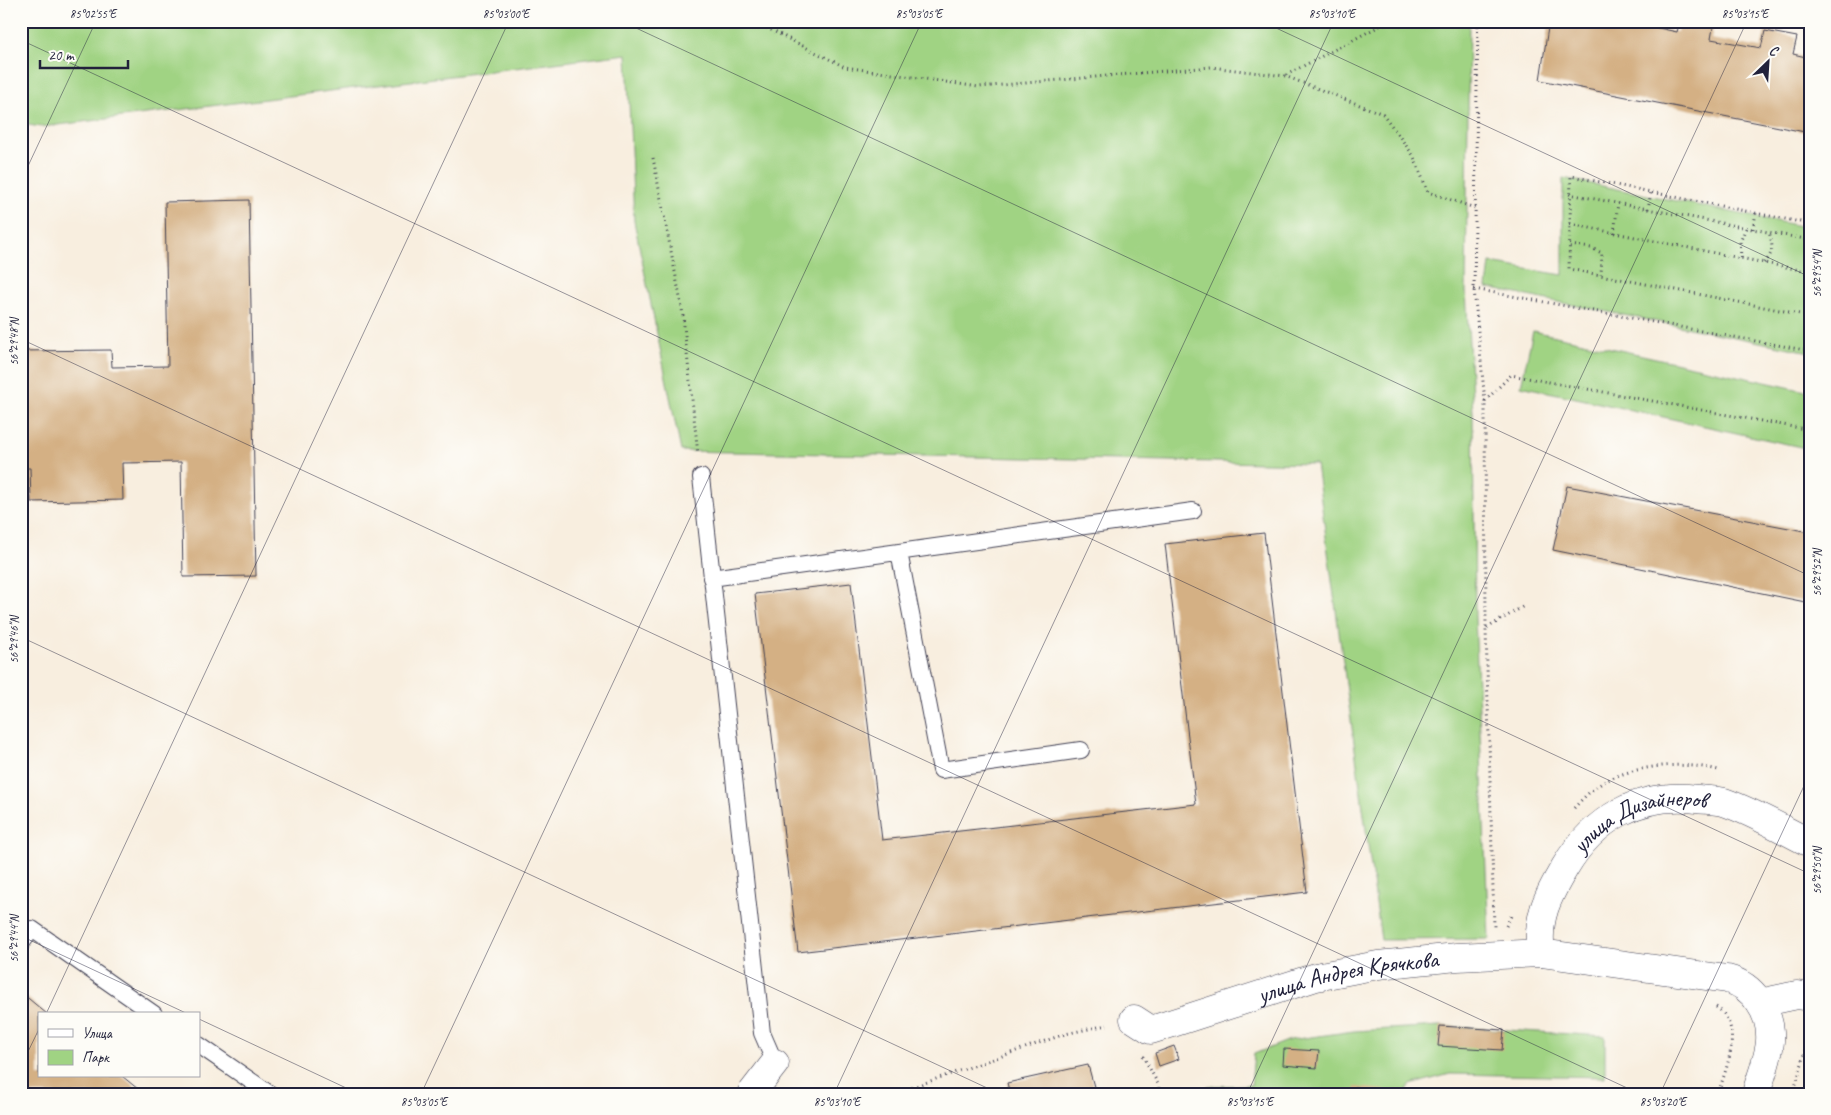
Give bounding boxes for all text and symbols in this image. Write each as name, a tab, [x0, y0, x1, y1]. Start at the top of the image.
text: 85°02'55"E	[70, 6, 118, 22]
text: 85°03'00"E	[483, 6, 531, 22]
text: 85°03'05"E	[896, 6, 944, 22]
text: 85°03'10"E	[1309, 6, 1357, 22]
text: 85°03'15"E	[1722, 6, 1770, 22]
scale bar	[40, 38, 128, 70]
north arrow	[1744, 38, 1794, 88]
text: С	[1767, 42, 1782, 61]
text: 20 m	[48, 46, 75, 65]
text: 56°29'54"N	[1809, 249, 1825, 298]
text: 56°29'48"N	[6, 317, 22, 366]
text: 56°29'52"N	[1809, 548, 1825, 597]
text: 56°29'46"N	[6, 615, 22, 664]
street label: улица Дизайнеров	[1564, 783, 1713, 861]
text: 56°29'50"N	[1809, 846, 1825, 895]
text: 56°29'44"N	[6, 914, 22, 963]
street label: улица Андрея Крячкова	[1252, 944, 1441, 1010]
legend	[38, 1012, 200, 1078]
text: Улица	[82, 1024, 113, 1043]
text: Парк	[82, 1048, 110, 1067]
text: 85°03'05"E	[401, 1094, 449, 1110]
text: 85°03'10"E	[814, 1094, 862, 1110]
text: 85°03'15"E	[1227, 1094, 1275, 1110]
text: 85°03'20"E	[1640, 1094, 1688, 1110]

